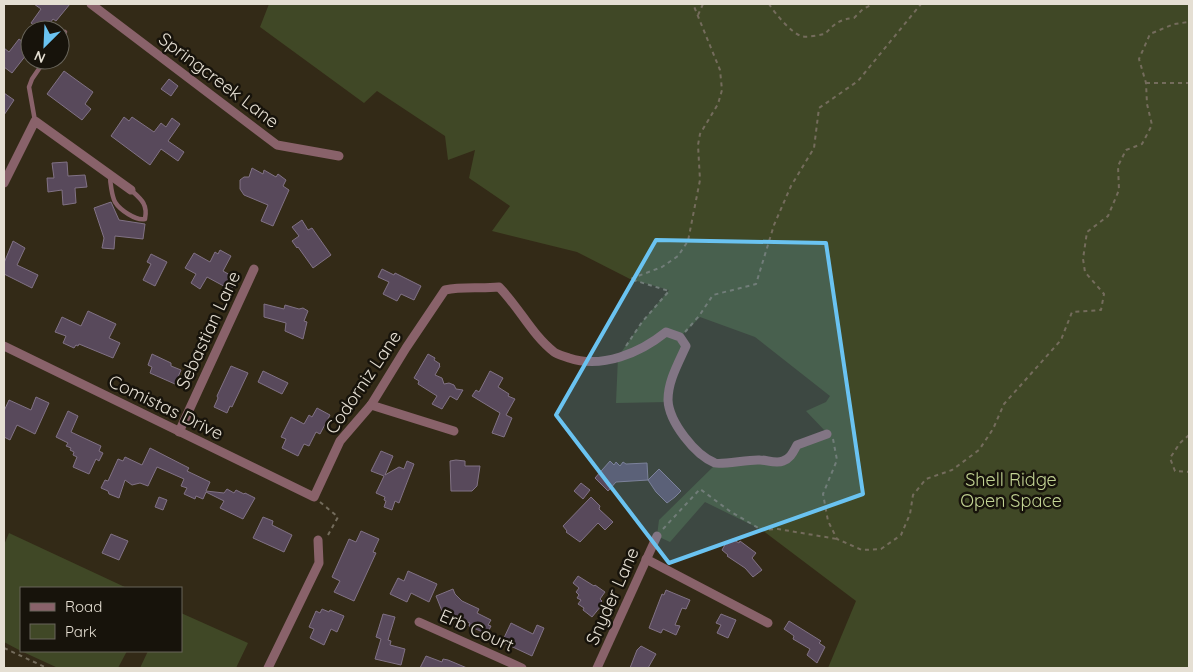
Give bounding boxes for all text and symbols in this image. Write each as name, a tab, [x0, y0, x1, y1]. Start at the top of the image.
north arrow	[20, 20, 70, 70]
street label: Springcreek Lane	[154, 27, 284, 133]
text: N	[31, 47, 48, 67]
street label: Sebastian Lane	[171, 267, 245, 393]
street label: Codorniz Lane	[320, 326, 406, 438]
street label: Comistas Drive	[105, 369, 227, 445]
park label: Shell Ridge Open Space	[960, 468, 1062, 512]
street label: Snyder Lane	[580, 544, 644, 648]
legend	[20, 587, 182, 652]
text: Road	[65, 597, 102, 616]
street label: Erb Court	[436, 603, 518, 657]
text: Park	[65, 622, 97, 641]

